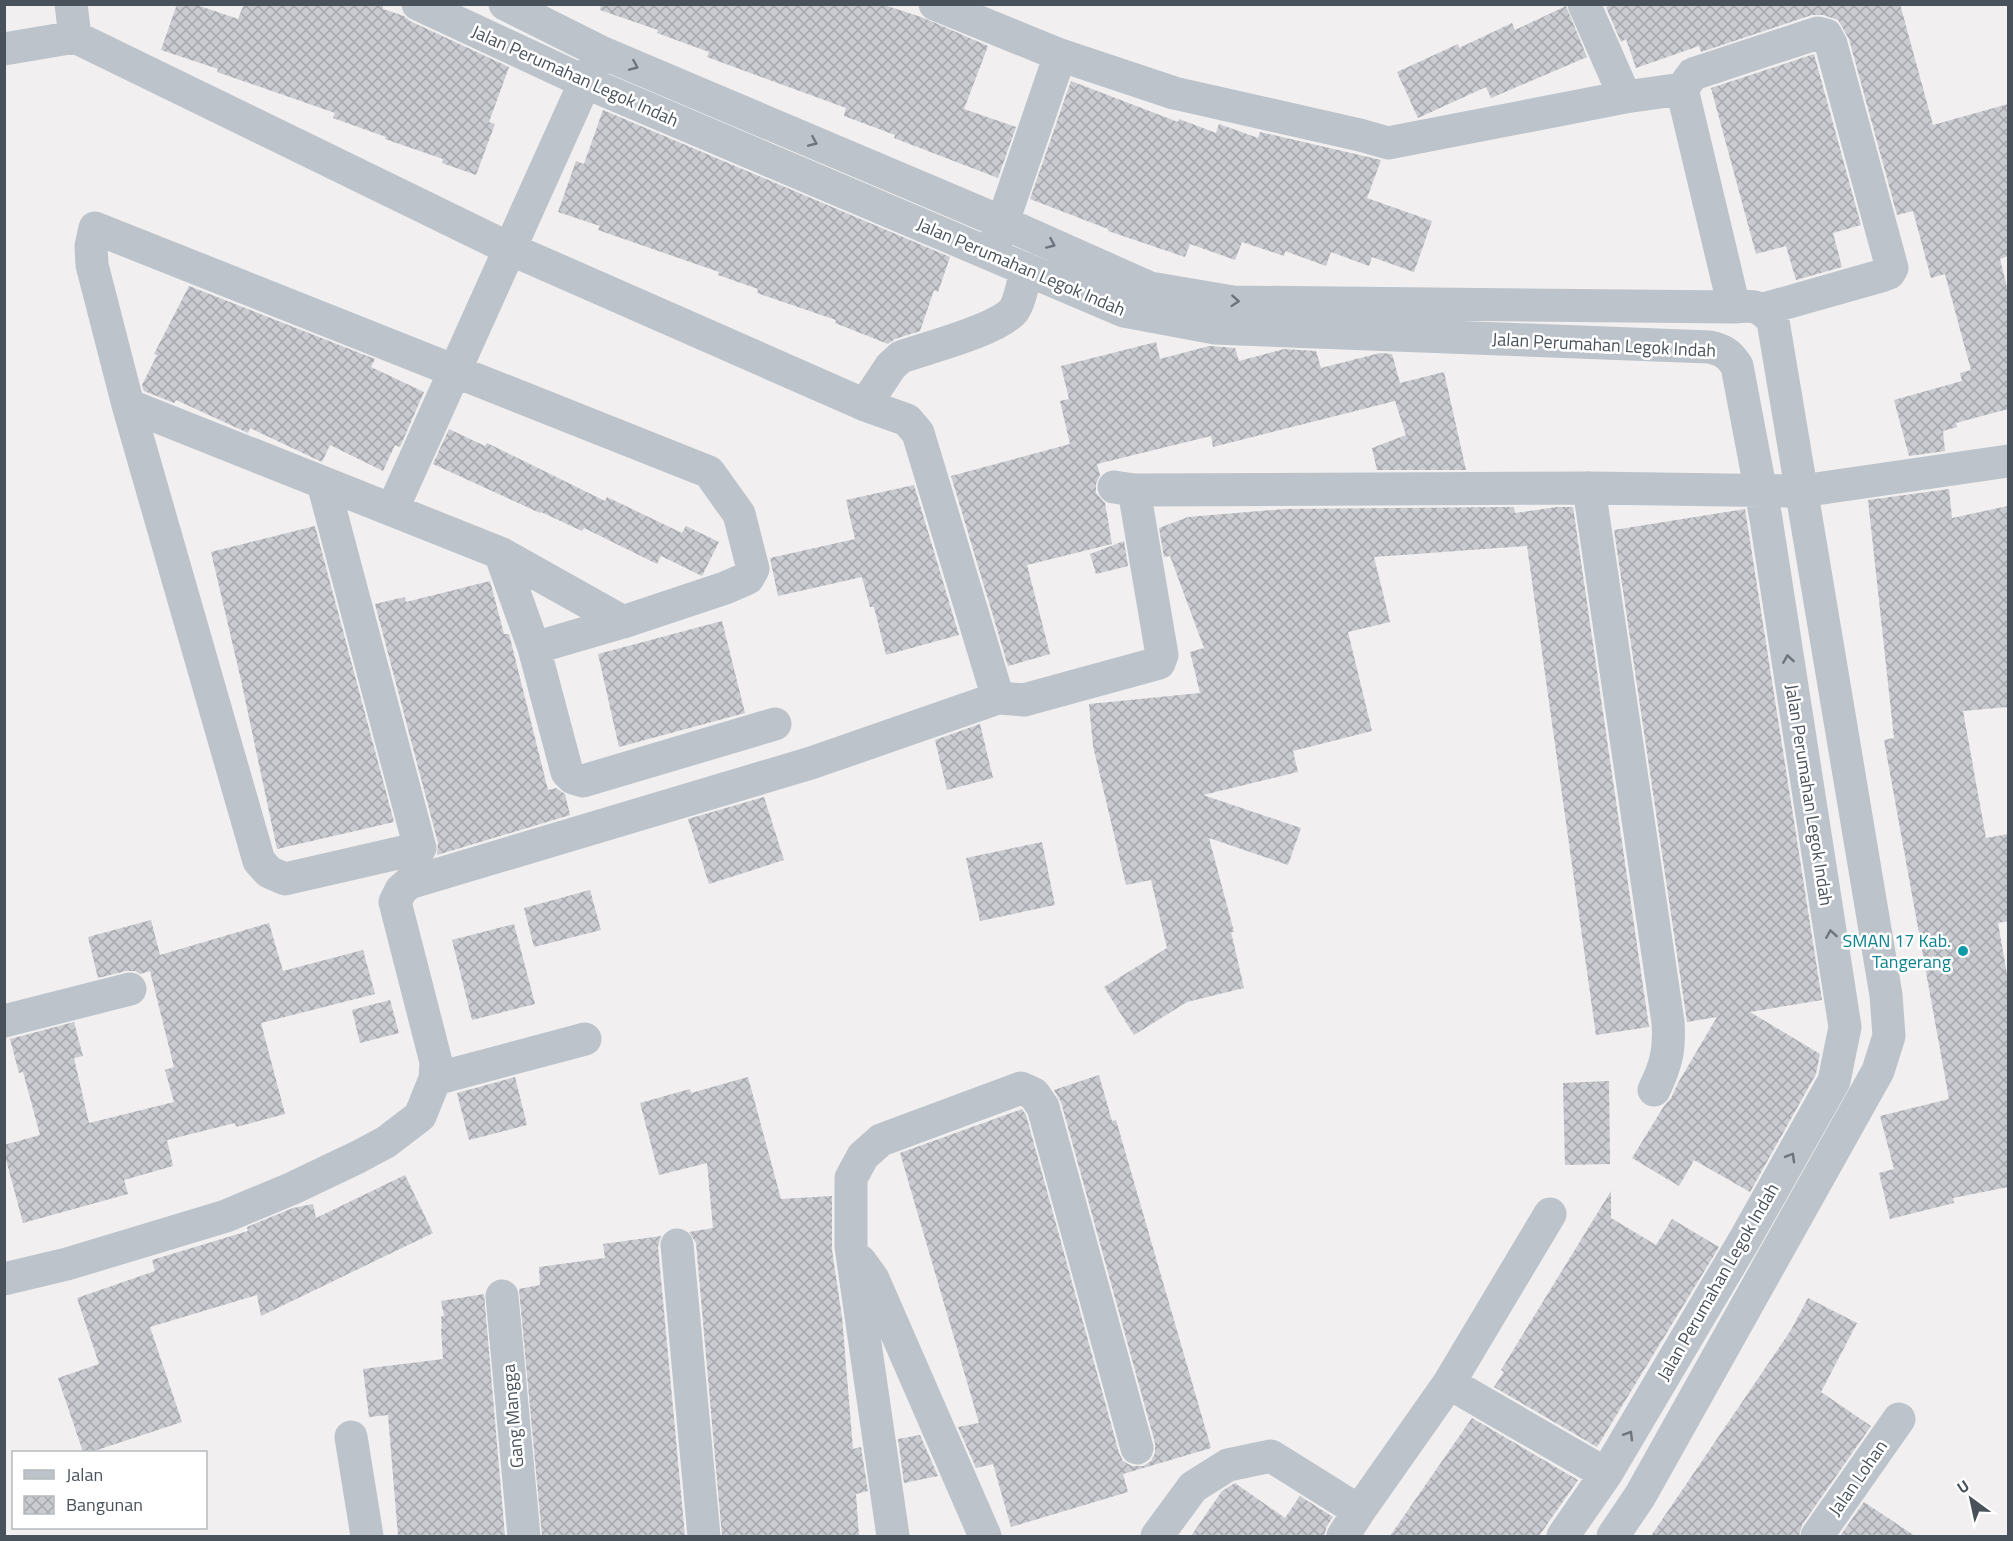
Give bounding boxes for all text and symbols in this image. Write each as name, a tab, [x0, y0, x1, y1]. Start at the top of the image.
street label: Jalan Perumahan Legok Indah	[467, 18, 683, 133]
one-way arrow	[627, 59, 638, 71]
one-way arrow	[807, 135, 818, 147]
street label: Jalan Perumahan Legok Indah	[913, 210, 1130, 323]
one-way arrow	[1044, 236, 1055, 248]
one-way arrow	[1230, 294, 1239, 307]
street label: Jalan Perumahan Legok Indah	[1491, 325, 1717, 364]
one-way arrow	[1782, 654, 1794, 663]
street label: Jalan Perumahan Legok Indah	[1779, 682, 1840, 908]
place label: SMAN 17 Kab. Tangerang	[1843, 927, 1951, 975]
one-way arrow	[1825, 930, 1837, 939]
marker: SMAN 17 Kab. Tangerang	[1956, 944, 1970, 958]
one-way arrow	[1784, 1153, 1795, 1164]
street label: Jalan Perumahan Legok Indah	[1650, 1178, 1785, 1386]
street label: Gang Mangga	[495, 1363, 530, 1469]
one-way arrow	[1622, 1431, 1633, 1441]
street label: Jalan Lohan	[1821, 1434, 1894, 1521]
legend	[12, 1451, 207, 1529]
text: Jalan	[66, 1461, 103, 1488]
north arrow	[1941, 1469, 2001, 1529]
text: U	[1952, 1474, 1974, 1499]
text: Bangunan	[66, 1491, 143, 1518]

